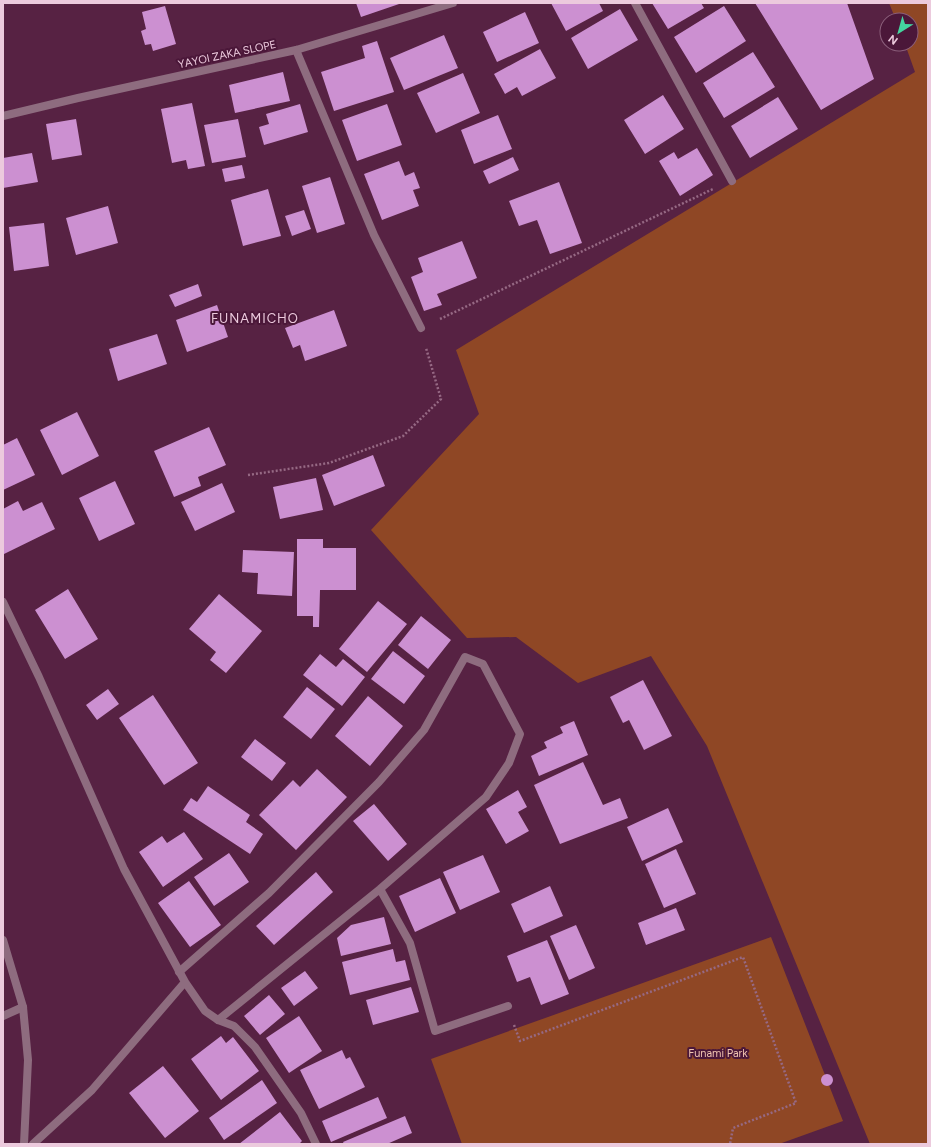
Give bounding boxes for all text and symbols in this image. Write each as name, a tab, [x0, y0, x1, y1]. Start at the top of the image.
north arrow	[879, 12, 919, 52]
text: N	[886, 32, 901, 47]
street label: YAYOI ZAKA SLOPE	[177, 38, 277, 71]
district label: FUNAMICHO	[211, 311, 299, 326]
park label: Funami Park	[688, 1047, 748, 1060]

